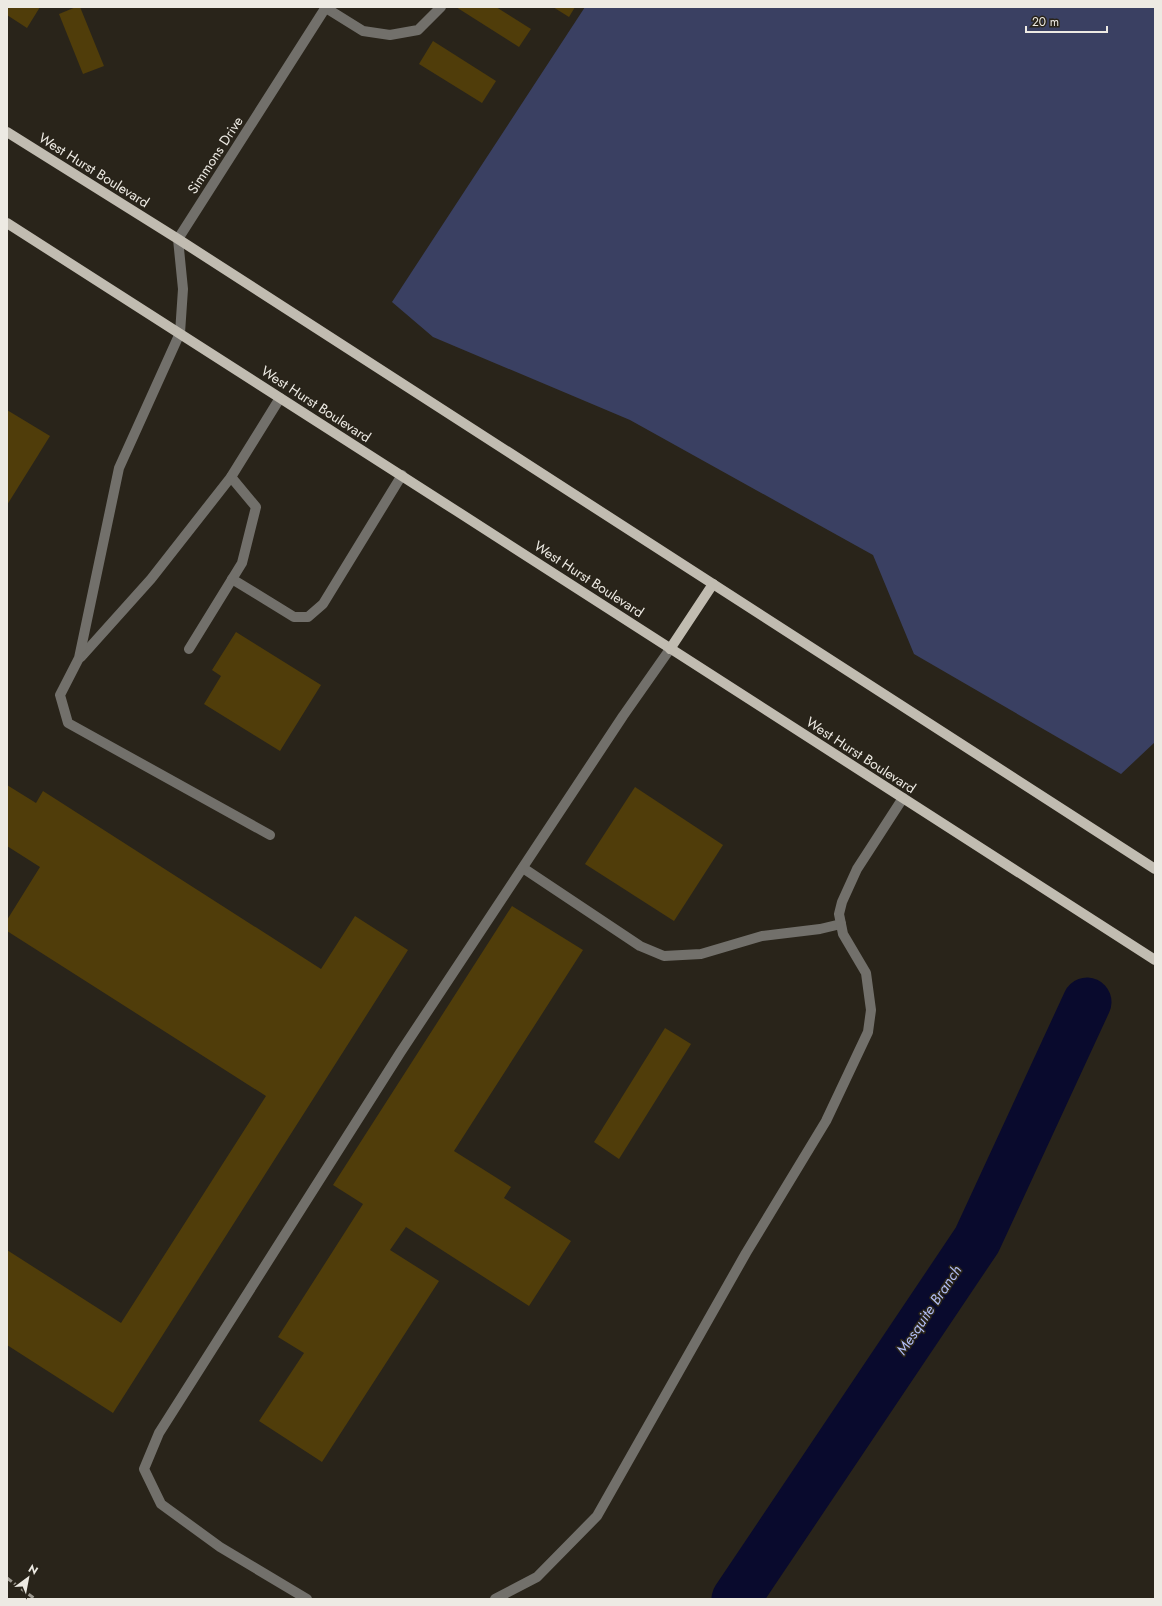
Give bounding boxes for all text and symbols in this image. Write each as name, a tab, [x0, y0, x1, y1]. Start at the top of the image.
scale bar	[1026, 8, 1107, 34]
text: 20 m	[1032, 13, 1059, 31]
street label: Simmons Drive	[182, 112, 248, 198]
street label: West Hurst Boulevard	[35, 128, 153, 212]
street label: West Hurst Boulevard	[257, 361, 375, 447]
street label: West Hurst Boulevard	[530, 536, 648, 622]
street label: West Hurst Boulevard	[802, 712, 920, 798]
water label: Mesquite Branch	[891, 1261, 967, 1359]
north arrow	[8, 1558, 48, 1598]
text: N	[25, 1560, 41, 1579]

